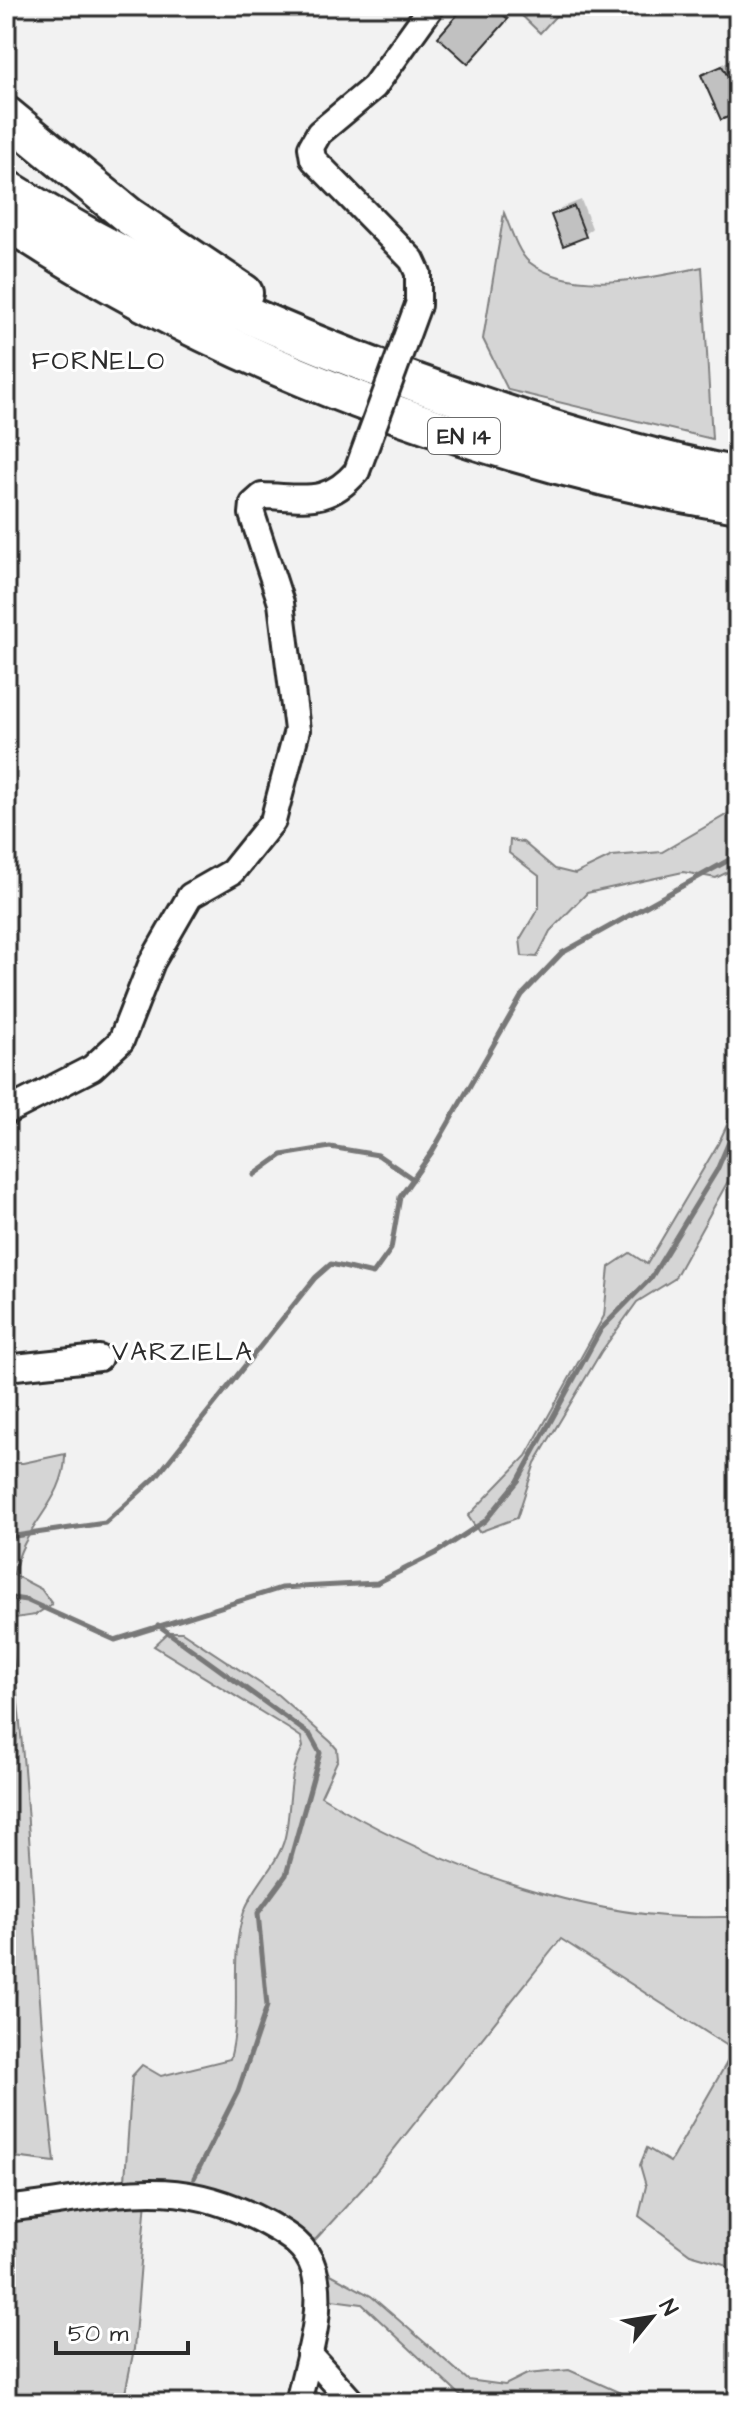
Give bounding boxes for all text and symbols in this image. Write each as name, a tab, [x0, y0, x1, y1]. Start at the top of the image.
district label: FORNELO	[31, 343, 167, 379]
road number: EN 14	[428, 418, 500, 454]
district label: VARZIELA	[112, 1334, 254, 1370]
north arrow	[612, 2277, 692, 2357]
text: N	[651, 2294, 685, 2322]
scale bar	[56, 2305, 188, 2355]
text: 50 m	[68, 2317, 129, 2351]

